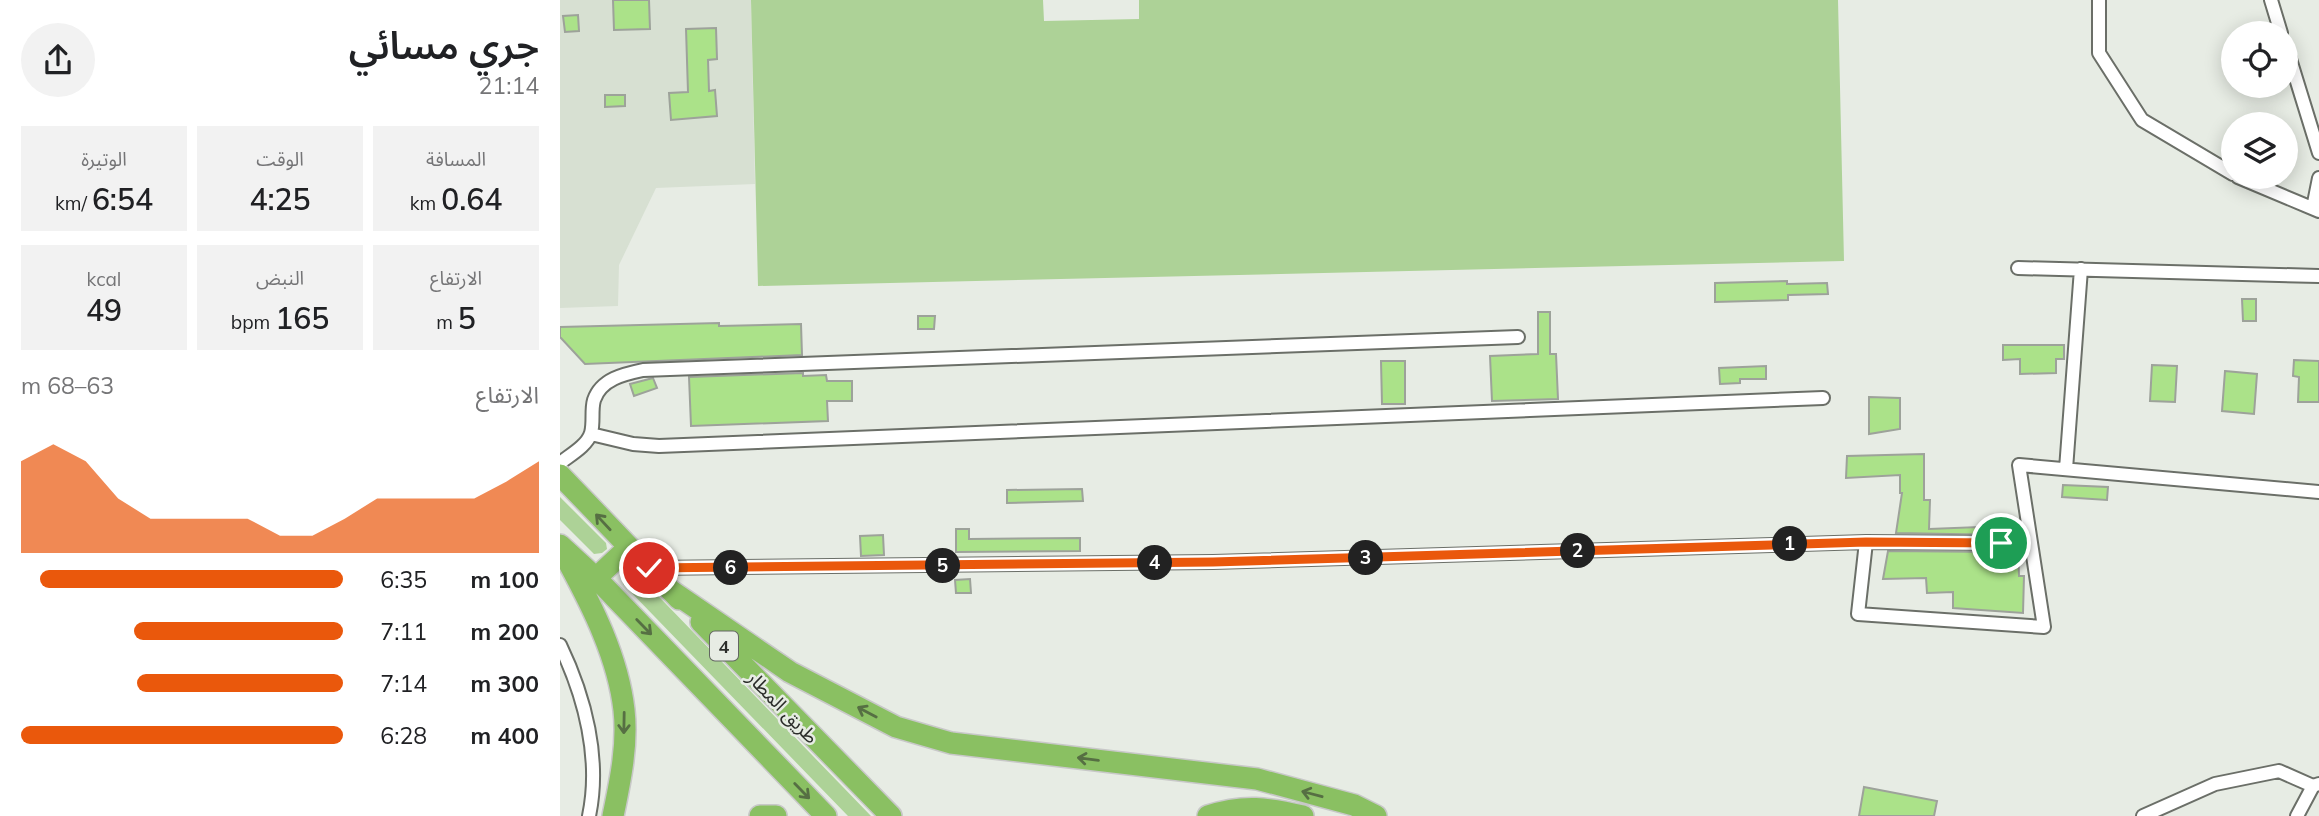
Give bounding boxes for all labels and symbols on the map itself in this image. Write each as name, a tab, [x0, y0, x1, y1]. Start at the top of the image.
one-way arrow	[595, 513, 612, 530]
pin	[1971, 513, 2031, 573]
pin: 1	[1772, 526, 1808, 562]
pin: 2	[1560, 534, 1596, 568]
pin	[619, 538, 679, 598]
pin: 3	[1348, 540, 1384, 576]
pin: 4	[1138, 546, 1172, 580]
pin: 5	[926, 548, 960, 584]
pin: 6	[714, 550, 748, 586]
one-way arrow	[635, 618, 652, 635]
road number: 4	[710, 632, 738, 660]
street label: طريق المطار	[742, 665, 824, 749]
one-way arrow	[857, 705, 878, 718]
one-way arrow	[617, 711, 631, 734]
one-way arrow	[1077, 753, 1099, 766]
one-way arrow	[793, 782, 810, 799]
one-way arrow	[1301, 787, 1324, 800]

